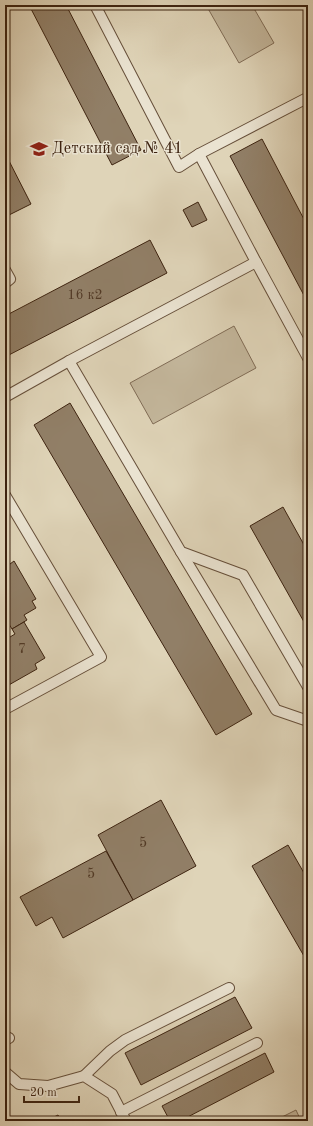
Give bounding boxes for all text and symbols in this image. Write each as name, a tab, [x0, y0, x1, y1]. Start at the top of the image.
school or university icon: Детский сад № 41	[29, 139, 49, 159]
place label: Детский сад № 41	[52, 141, 183, 157]
house number: 16 к2	[67, 288, 103, 302]
house number: 7	[18, 642, 26, 656]
house number: 5	[139, 836, 147, 850]
house number: 5	[87, 867, 95, 881]
scale bar	[24, 1078, 79, 1104]
text: 20 m	[30, 1087, 57, 1099]

